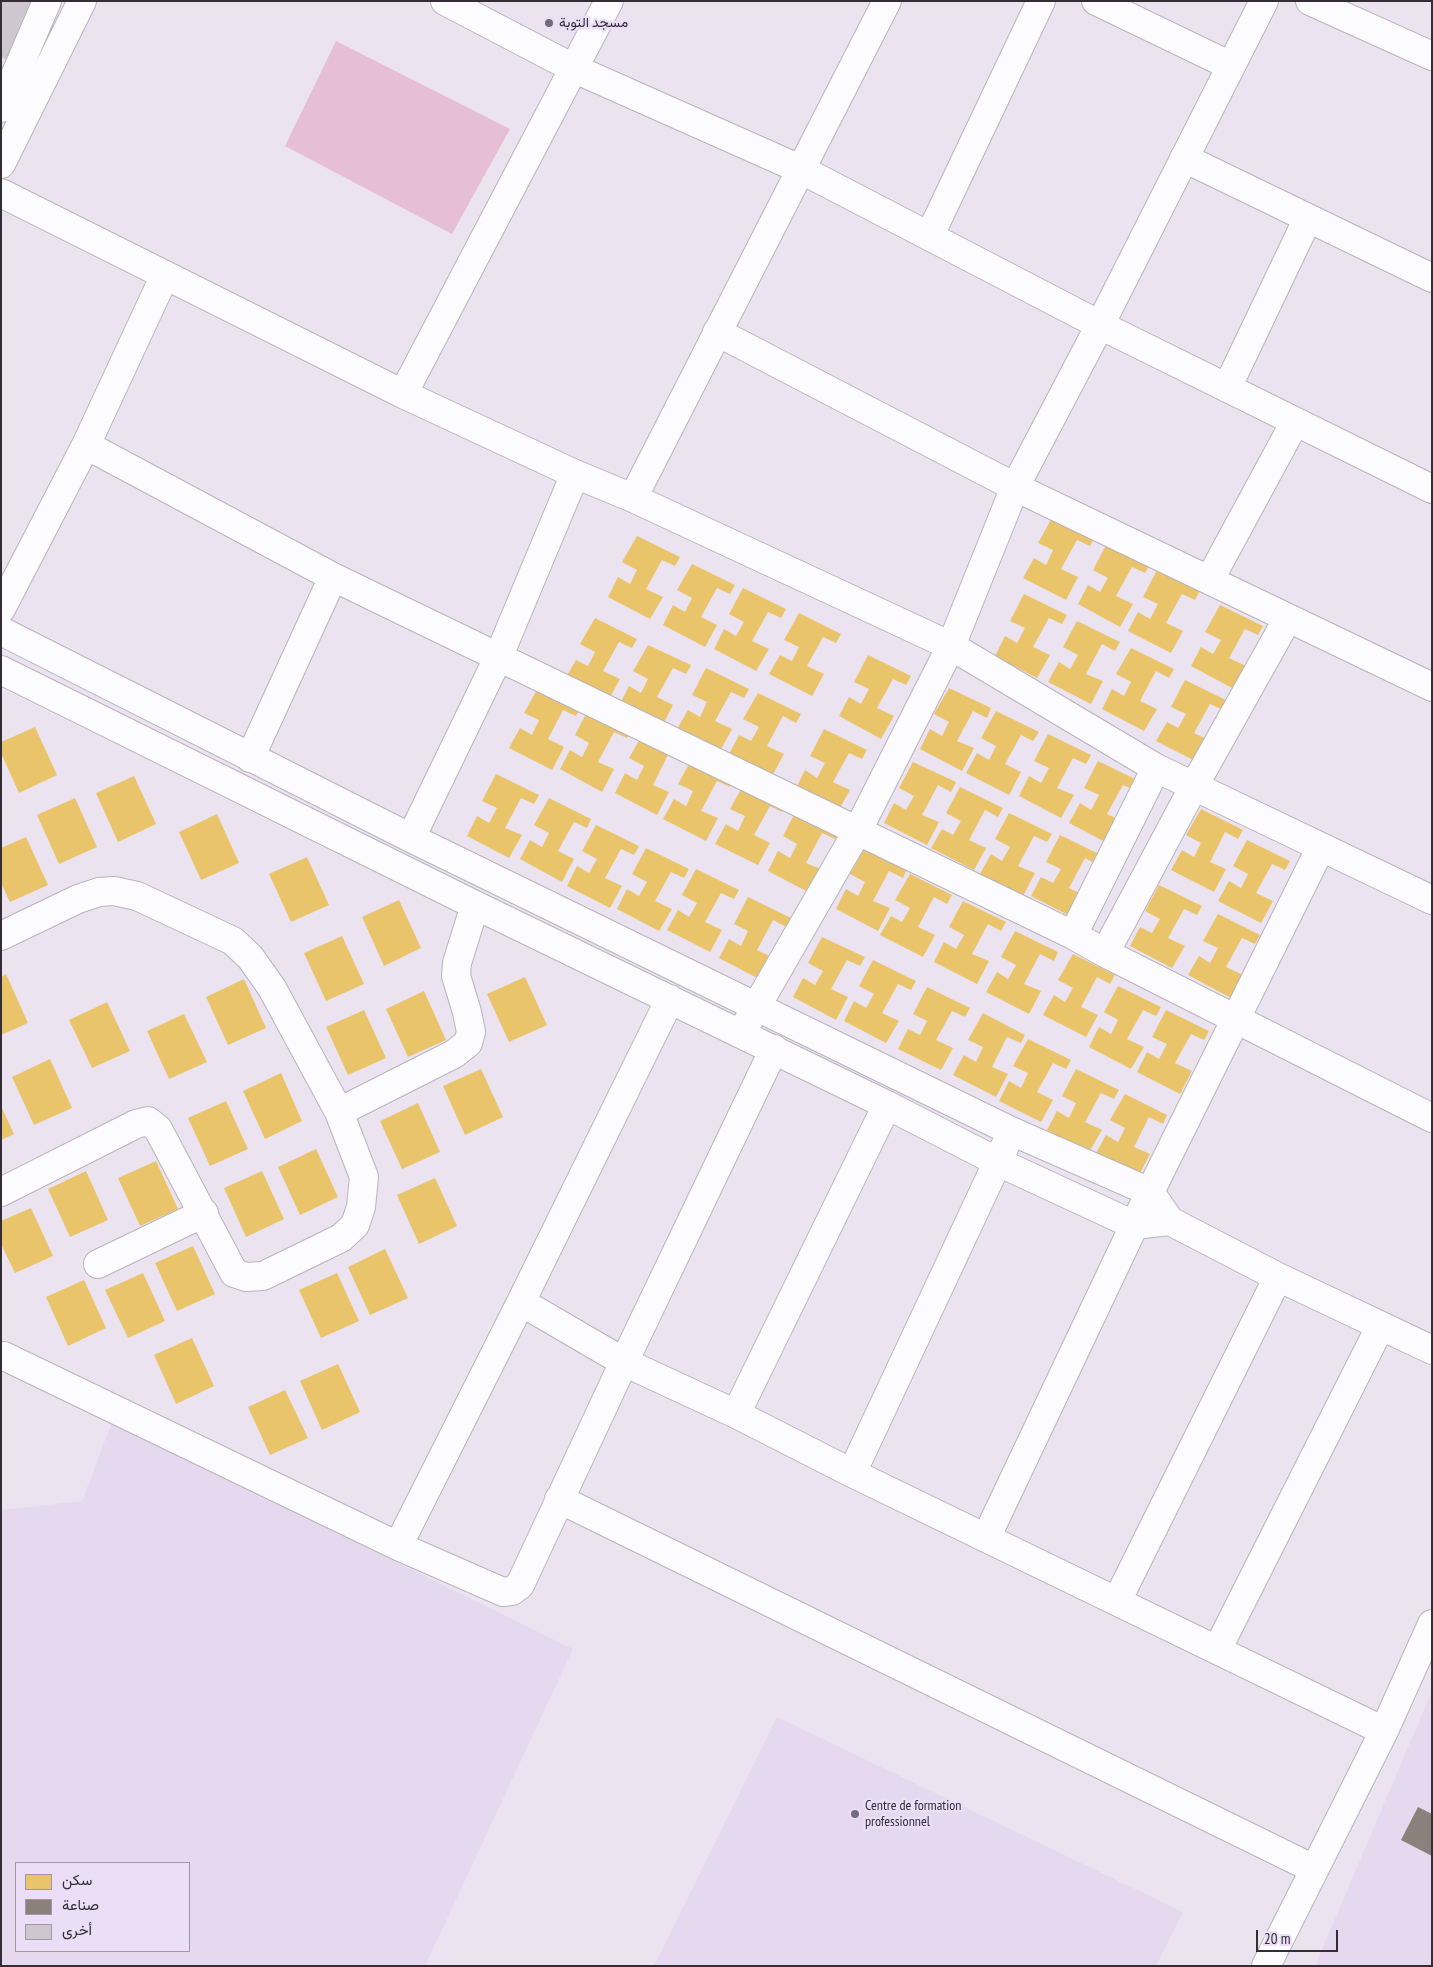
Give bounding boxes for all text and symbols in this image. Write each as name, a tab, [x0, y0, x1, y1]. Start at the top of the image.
place label: مسجد التوبة	[559, 15, 628, 31]
marker: مسجد التوبة	[543, 17, 555, 29]
place label: Centre de formation professionnel	[865, 1798, 961, 1830]
marker: Centre de formation professionnel	[849, 1808, 861, 1820]
legend	[15, 1862, 190, 1952]
text: سكن	[62, 1870, 92, 1889]
text: صناعة	[62, 1895, 99, 1914]
text: أخرى	[62, 1920, 92, 1939]
scale bar	[1258, 1920, 1340, 1952]
text: 20 m	[1264, 1929, 1290, 1948]

